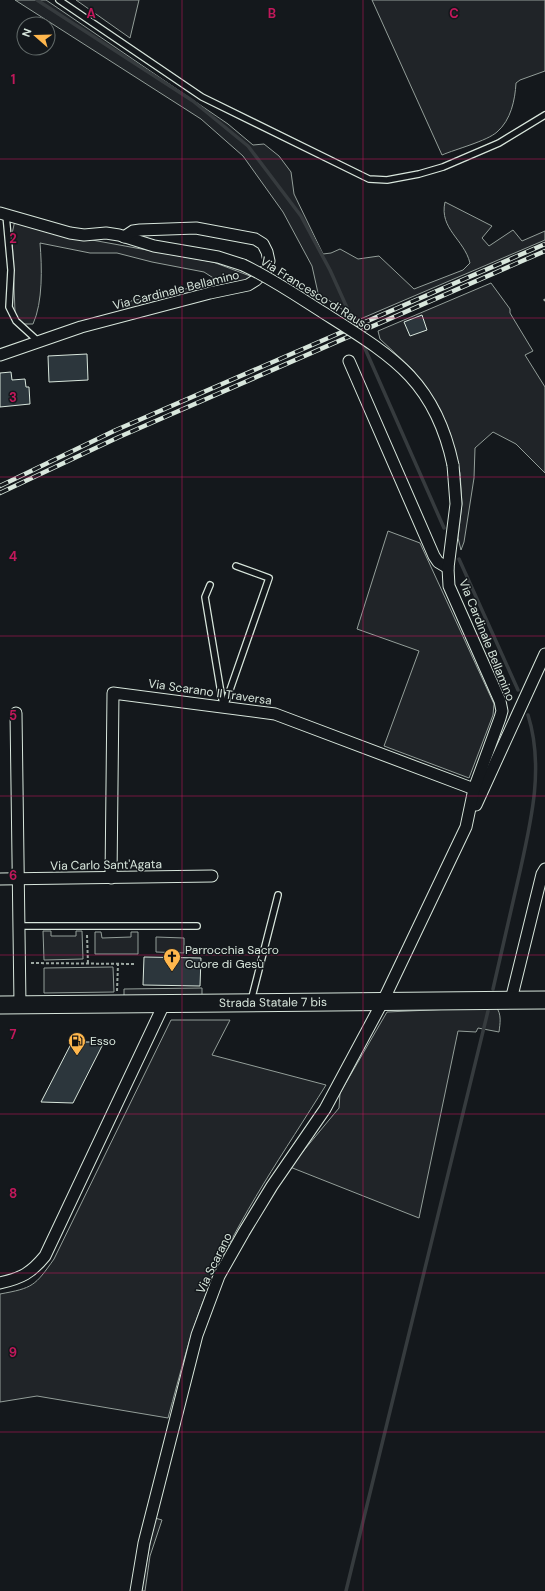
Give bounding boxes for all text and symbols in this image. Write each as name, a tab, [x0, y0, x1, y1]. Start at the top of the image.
text: A	[86, 5, 96, 22]
text: B	[268, 5, 276, 22]
text: C	[449, 5, 459, 22]
north arrow	[16, 16, 56, 56]
text: N	[19, 26, 35, 39]
text: 1	[11, 71, 15, 88]
text: 2	[9, 230, 17, 247]
street label: Via Francesco di Rauso	[257, 253, 375, 335]
street label: Via Cardinale Bellamino	[111, 267, 241, 313]
text: 3	[9, 389, 17, 406]
text: 4	[9, 548, 17, 565]
street label: Via Cardinale Bellamino	[455, 577, 519, 703]
street label: Via Scarano II Traversa	[147, 675, 273, 709]
text: 5	[9, 707, 17, 724]
street label: Via Carlo Sant'Agata	[50, 856, 162, 874]
text: 6	[9, 867, 17, 884]
place label: Parrocchia Sacro Cuore di Gesù	[185, 942, 279, 972]
church icon: Parrocchia Sacro Cuore di Gesù	[162, 947, 182, 972]
street label: Strada Statale 7 bis	[219, 994, 327, 1011]
text: 7	[10, 1026, 17, 1043]
fuel station icon: Esso	[67, 1031, 87, 1056]
place label: Esso	[90, 1033, 116, 1049]
text: 8	[9, 1185, 17, 1202]
street label: Via Scarano	[192, 1230, 236, 1296]
text: 9	[9, 1344, 17, 1361]

